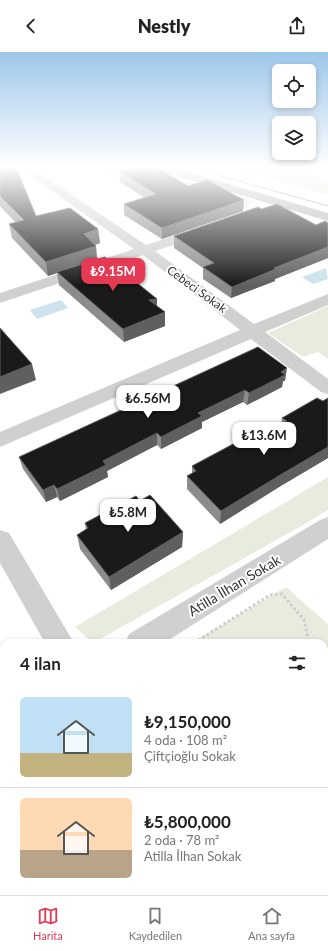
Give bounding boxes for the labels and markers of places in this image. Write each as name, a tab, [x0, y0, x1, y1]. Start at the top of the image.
pin: ₺9.15M	[80, 258, 146, 292]
pin: ₺6.56M	[115, 385, 181, 419]
pin: ₺13.6M	[231, 422, 297, 456]
pin: ₺5.8M	[100, 499, 156, 533]

